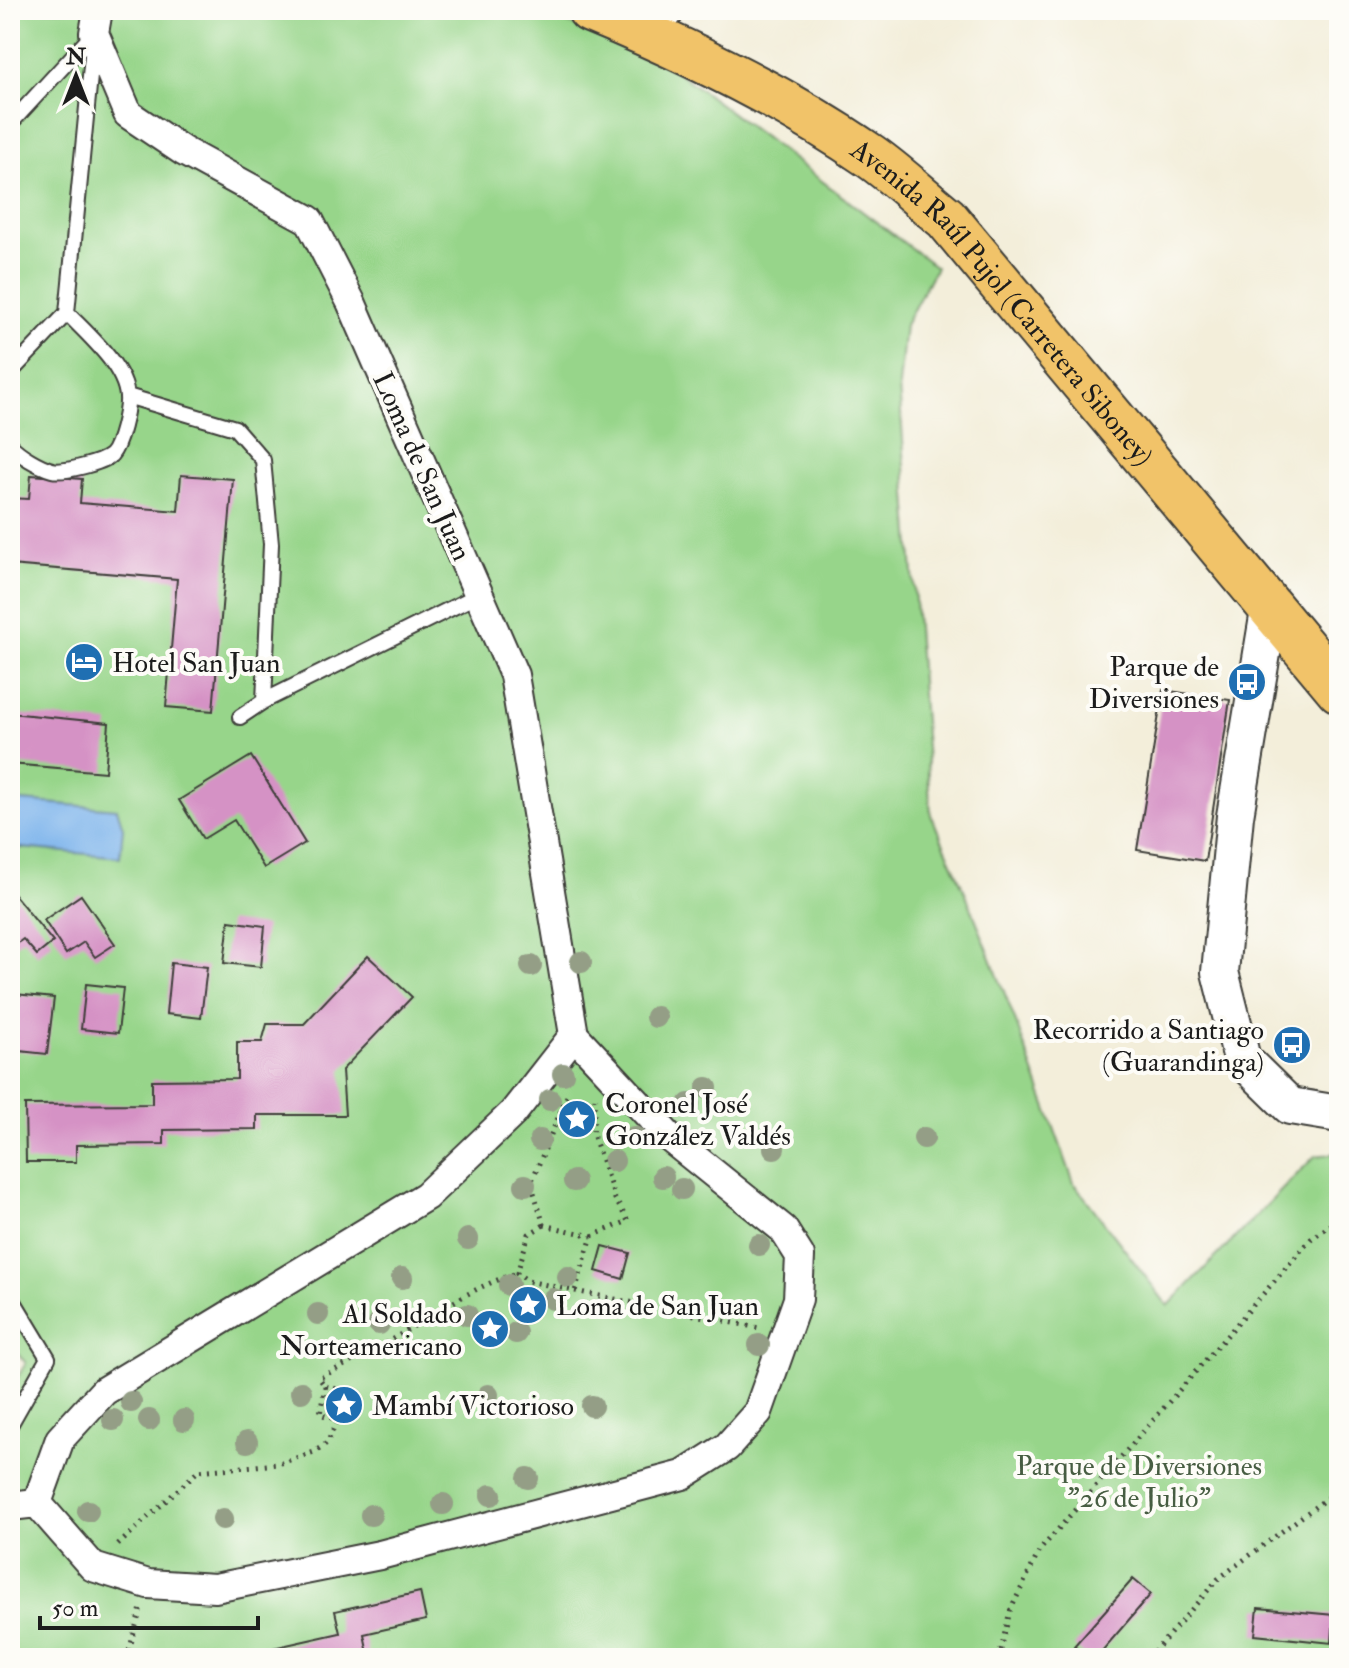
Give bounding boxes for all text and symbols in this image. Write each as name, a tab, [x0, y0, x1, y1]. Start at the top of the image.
north arrow	[36, 36, 116, 116]
text: N	[65, 43, 86, 71]
street label: Avenida Raúl Pujol (Carretera Siboney)	[843, 132, 1161, 473]
street label: Loma de San Juan	[364, 367, 479, 566]
hotel icon: Hotel San Juan	[63, 641, 105, 683]
place label: Hotel San Juan	[112, 646, 281, 681]
place label: Parque de Diversiones	[1089, 650, 1219, 717]
bus stop icon: Parque de Diversiones	[1226, 661, 1268, 703]
place label: Recorrido a Santiago (Guarandinga)	[1032, 1013, 1264, 1080]
bus stop icon: Recorrido a Santiago (Guarandinga)	[1271, 1024, 1313, 1066]
place label: Coronel José González Valdés	[605, 1087, 791, 1154]
place icon: Coronel José González Valdés	[556, 1098, 598, 1140]
place icon: Loma de San Juan	[507, 1284, 549, 1326]
place label: Loma de San Juan	[556, 1289, 759, 1324]
place label: Al Soldado Norteamericano	[280, 1297, 462, 1364]
place icon: Al Soldado Norteamericano	[469, 1308, 511, 1350]
place icon: Mambí Victorioso	[323, 1384, 365, 1426]
place label: Mambí Victorioso	[372, 1389, 574, 1424]
park label: Parque de Diversiones "26 de Julio"	[1016, 1449, 1262, 1516]
scale bar	[40, 1580, 258, 1630]
text: 50 m	[52, 1593, 99, 1624]

